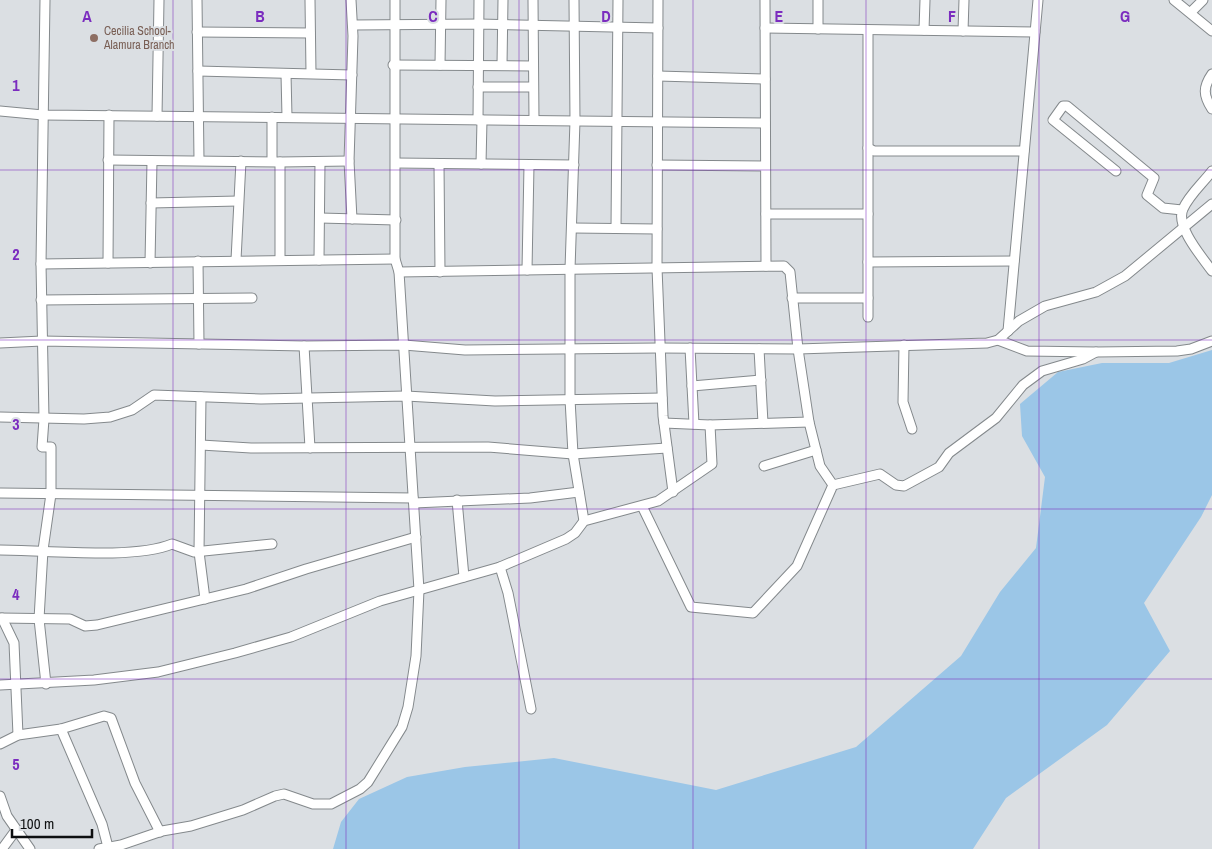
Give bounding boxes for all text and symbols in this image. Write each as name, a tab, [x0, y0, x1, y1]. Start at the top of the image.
text: A	[82, 5, 92, 27]
text: B	[255, 5, 265, 27]
text: C	[428, 5, 438, 27]
text: D	[601, 5, 611, 27]
text: E	[775, 5, 784, 27]
text: F	[948, 5, 956, 27]
text: G	[1120, 5, 1130, 27]
place label: Cecilia School- Alamura Branch	[103, 23, 175, 53]
marker: Cecilia School- Alamura Branch	[88, 32, 100, 44]
text: 1	[12, 74, 20, 96]
text: 2	[12, 243, 20, 265]
text: 3	[12, 413, 20, 435]
text: 4	[12, 583, 20, 605]
text: 5	[12, 753, 20, 775]
scale bar	[12, 806, 92, 838]
text: 100 m	[20, 813, 54, 834]

